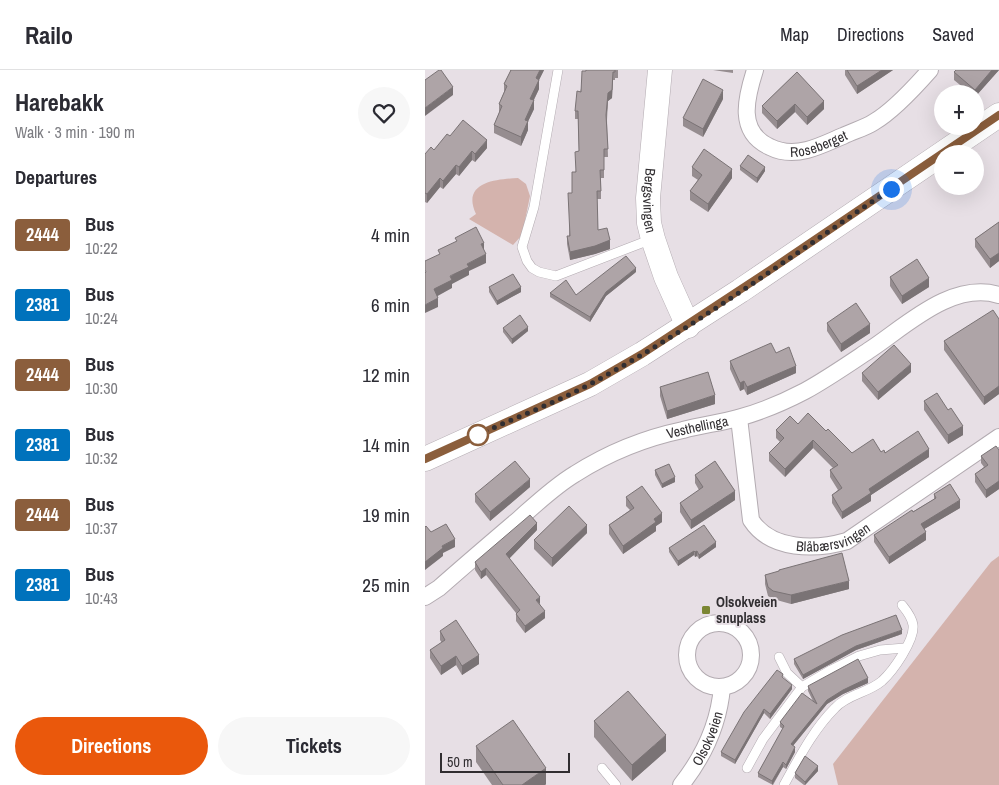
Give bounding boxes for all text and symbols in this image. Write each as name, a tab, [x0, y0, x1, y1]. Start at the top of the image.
text: Railo	[25, 19, 73, 51]
text: Map	[780, 22, 809, 47]
text: Directions	[837, 22, 904, 47]
text: Saved	[932, 22, 974, 47]
map controls	[934, 85, 984, 195]
button: +	[934, 85, 984, 135]
text: Harebakk	[15, 86, 104, 118]
button: heart	[358, 87, 410, 139]
text: Walk · 3 min · 190 m	[15, 121, 135, 143]
street label: Roseberget	[790, 126, 850, 161]
button: −	[934, 145, 984, 195]
text: Departures	[15, 164, 97, 190]
street label: Bergsvingen	[639, 167, 660, 235]
your location	[879, 177, 904, 202]
text: Bus	[85, 211, 114, 237]
text: 2444	[26, 222, 59, 247]
text: 4 min	[371, 222, 410, 248]
text: 10:22	[85, 237, 118, 259]
text: Bus	[85, 281, 114, 307]
text: 2381	[26, 292, 59, 317]
text: 6 min	[371, 292, 410, 318]
text: 10:24	[85, 307, 118, 329]
text: Bus	[85, 351, 114, 377]
text: 2444	[26, 362, 59, 387]
text: 12 min	[362, 362, 410, 388]
text: 10:30	[85, 377, 118, 399]
street label: Vesthellinga	[664, 412, 730, 443]
text: Bus	[85, 421, 114, 447]
unlabelled marker	[467, 424, 489, 446]
text: 2381	[26, 432, 59, 457]
text: 14 min	[362, 432, 410, 458]
text: 10:32	[85, 447, 118, 469]
text: Bus	[85, 491, 114, 517]
text: 2444	[26, 502, 59, 527]
text: 19 min	[362, 502, 410, 528]
text: 10:37	[85, 517, 118, 539]
street label: Blåbærsvingen	[795, 519, 874, 555]
text: Bus	[85, 561, 114, 587]
text: 2381	[26, 572, 59, 597]
text: 25 min	[362, 572, 410, 598]
text: 10:43	[85, 587, 118, 609]
place label: Olsokveien snuplass	[716, 593, 777, 627]
marker: Olsokveien snuplass	[700, 604, 712, 616]
street label: Olsokveien	[688, 709, 727, 769]
button: Directions	[15, 717, 208, 775]
button: Tickets	[218, 717, 410, 775]
scale bar	[440, 750, 570, 773]
text: 50 m	[447, 753, 473, 771]

